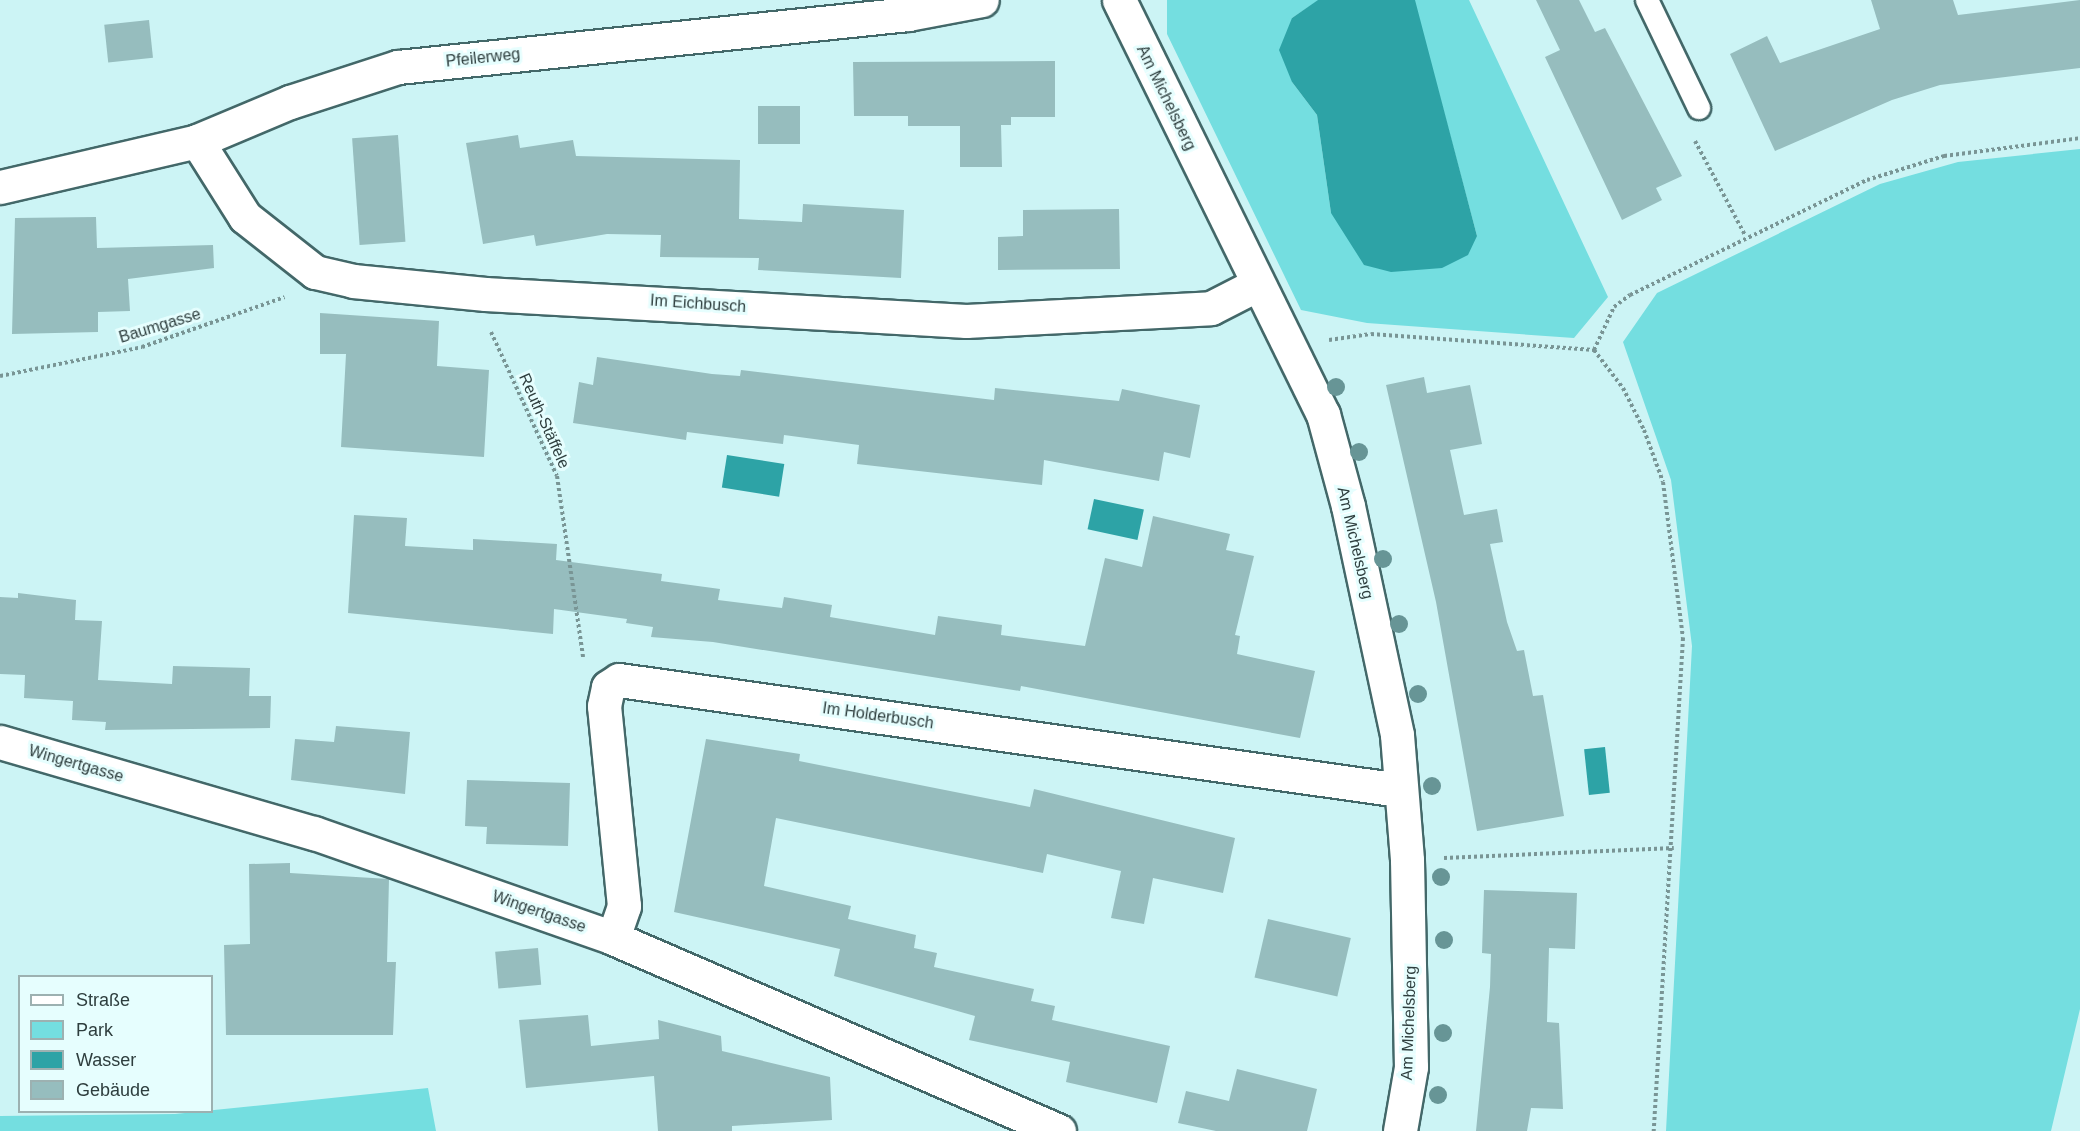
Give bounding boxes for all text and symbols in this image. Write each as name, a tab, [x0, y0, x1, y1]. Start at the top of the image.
street label: Am Michelsberg	[1132, 42, 1200, 154]
street label: Pfeilerweg	[445, 45, 521, 71]
street label: Im Eichbusch	[649, 291, 747, 317]
street label: Baumgasse	[117, 304, 203, 348]
street label: Reuth-Stäffele	[514, 371, 574, 471]
street label: Am Michelsberg	[1333, 485, 1377, 601]
street label: Im Holderbusch	[821, 699, 935, 733]
street label: Wingertgasse	[26, 741, 126, 787]
street label: Wingertgasse	[490, 887, 588, 937]
street label: Am Michelsberg	[1397, 965, 1421, 1081]
legend	[18, 975, 213, 1113]
text: Straße	[76, 990, 130, 1010]
text: Park	[76, 1020, 113, 1040]
text: Wasser	[76, 1050, 136, 1070]
text: Gebäude	[76, 1080, 150, 1100]

